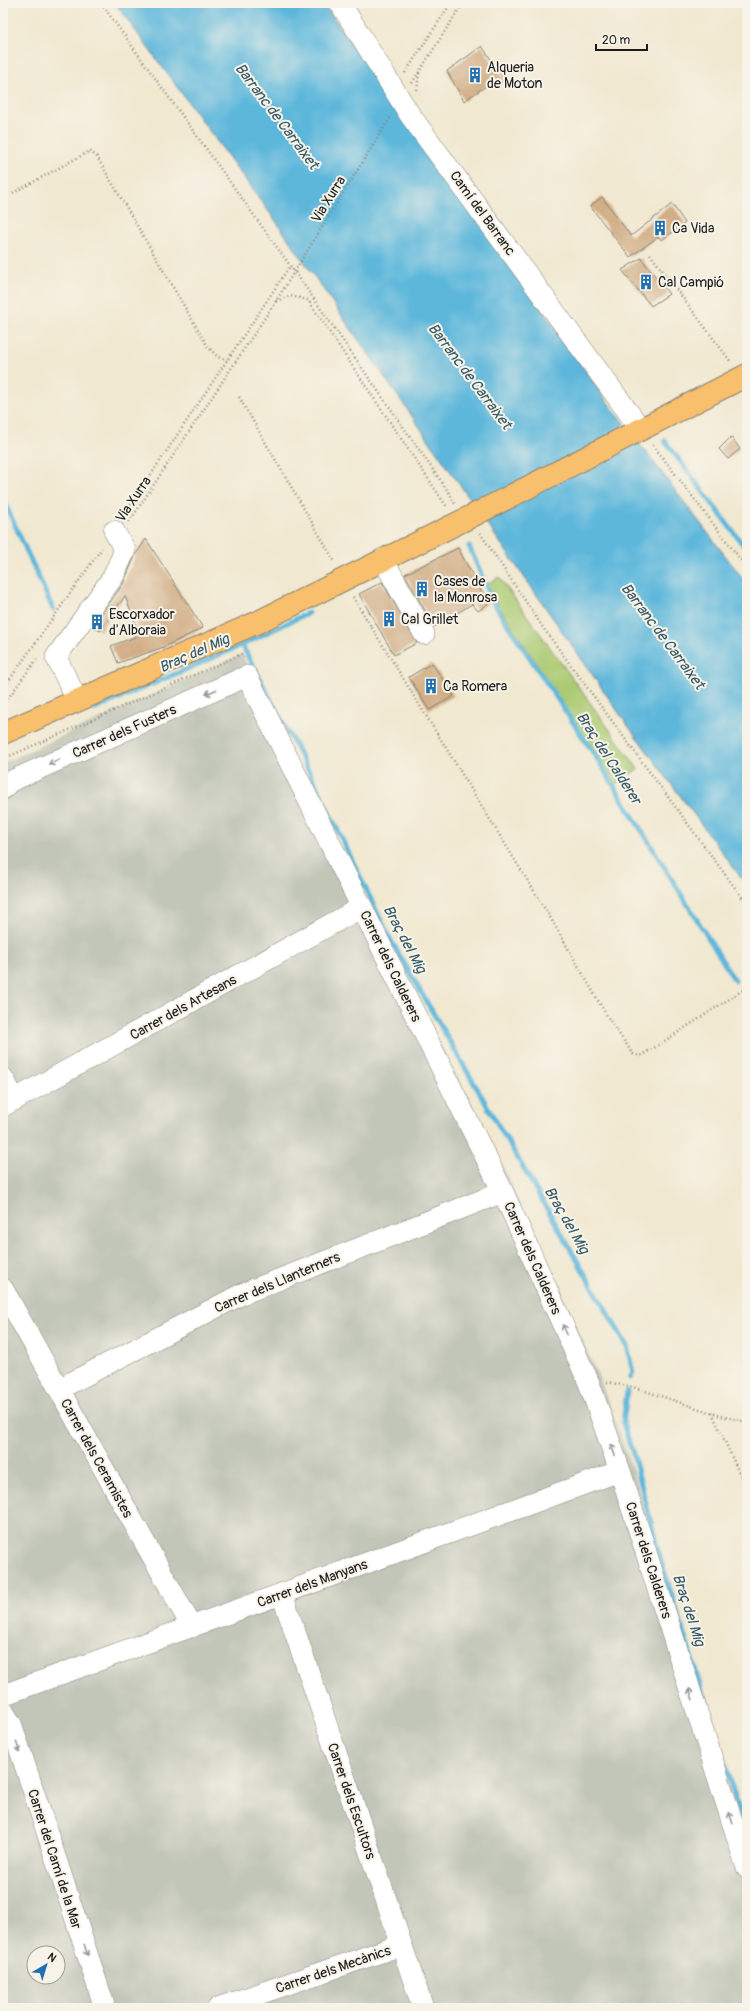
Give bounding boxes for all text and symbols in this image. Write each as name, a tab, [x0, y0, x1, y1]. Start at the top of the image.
scale bar	[596, 26, 647, 52]
text: 20 m	[602, 33, 631, 48]
place label: Alqueria de Moton	[487, 59, 543, 92]
water label: Barranc de Carraixet	[231, 60, 324, 175]
building icon: Alqueria de Moton	[466, 66, 484, 84]
street label: Camí del Barranc	[446, 168, 519, 259]
street label: Via Xurra	[307, 173, 349, 226]
building icon: Ca Vida	[651, 219, 669, 237]
place label: Ca Vida	[672, 220, 714, 237]
building icon: Cal Campió	[637, 273, 655, 291]
place label: Cal Campió	[658, 274, 724, 291]
water label: Barranc de Carraixet	[424, 320, 517, 435]
street label: Via Xurra	[112, 473, 155, 526]
place label: Cases de la Monrosa	[434, 573, 497, 606]
building icon: Cases de la Monrosa	[413, 580, 431, 598]
water label: Barranc de Carraixet	[617, 580, 710, 695]
place label: Escorxador d'Alboraia	[109, 606, 175, 639]
building icon: Cal Grillet	[380, 610, 398, 628]
place label: Cal Grillet	[401, 611, 459, 628]
building icon: Escorxador d'Alboraia	[88, 613, 106, 631]
water label: Braç del Mig	[156, 629, 233, 677]
building icon: Ca Romera	[422, 677, 440, 695]
place label: Ca Romera	[443, 678, 507, 695]
one-way arrow	[206, 689, 218, 696]
street label: Carrer dels Fusters	[70, 701, 179, 762]
water label: Braç del Calderer	[572, 709, 646, 809]
one-way arrow	[49, 759, 61, 766]
water label: Braç del Mig	[379, 902, 431, 978]
street label: Carrer dels Calderers	[356, 908, 425, 1025]
street label: Carrer dels Artesans	[127, 971, 240, 1044]
water label: Braç del Mig	[540, 1183, 594, 1259]
street label: Carrer dels Calderers	[500, 1199, 565, 1318]
street label: Carrer dels Llanterners	[212, 1248, 343, 1317]
one-way arrow	[561, 1324, 568, 1336]
street label: Carrer dels Ceramistes	[57, 1396, 137, 1521]
one-way arrow	[609, 1444, 616, 1457]
street label: Carrer dels Calderers	[622, 1500, 676, 1621]
street label: Carrer dels Manyans	[255, 1555, 370, 1611]
water label: Braç del Mig	[668, 1572, 710, 1650]
one-way arrow	[687, 1688, 695, 1700]
one-way arrow	[15, 1741, 23, 1753]
street label: Carrer dels Escultors	[324, 1741, 380, 1862]
street label: Carrer del Camí de la Mar	[24, 1787, 85, 1931]
one-way arrow	[727, 1811, 734, 1824]
street label: Carrer dels Mecànics	[273, 1942, 394, 1997]
one-way arrow	[82, 1944, 90, 1956]
north arrow	[26, 1945, 66, 1985]
text: N	[45, 1950, 59, 1965]

